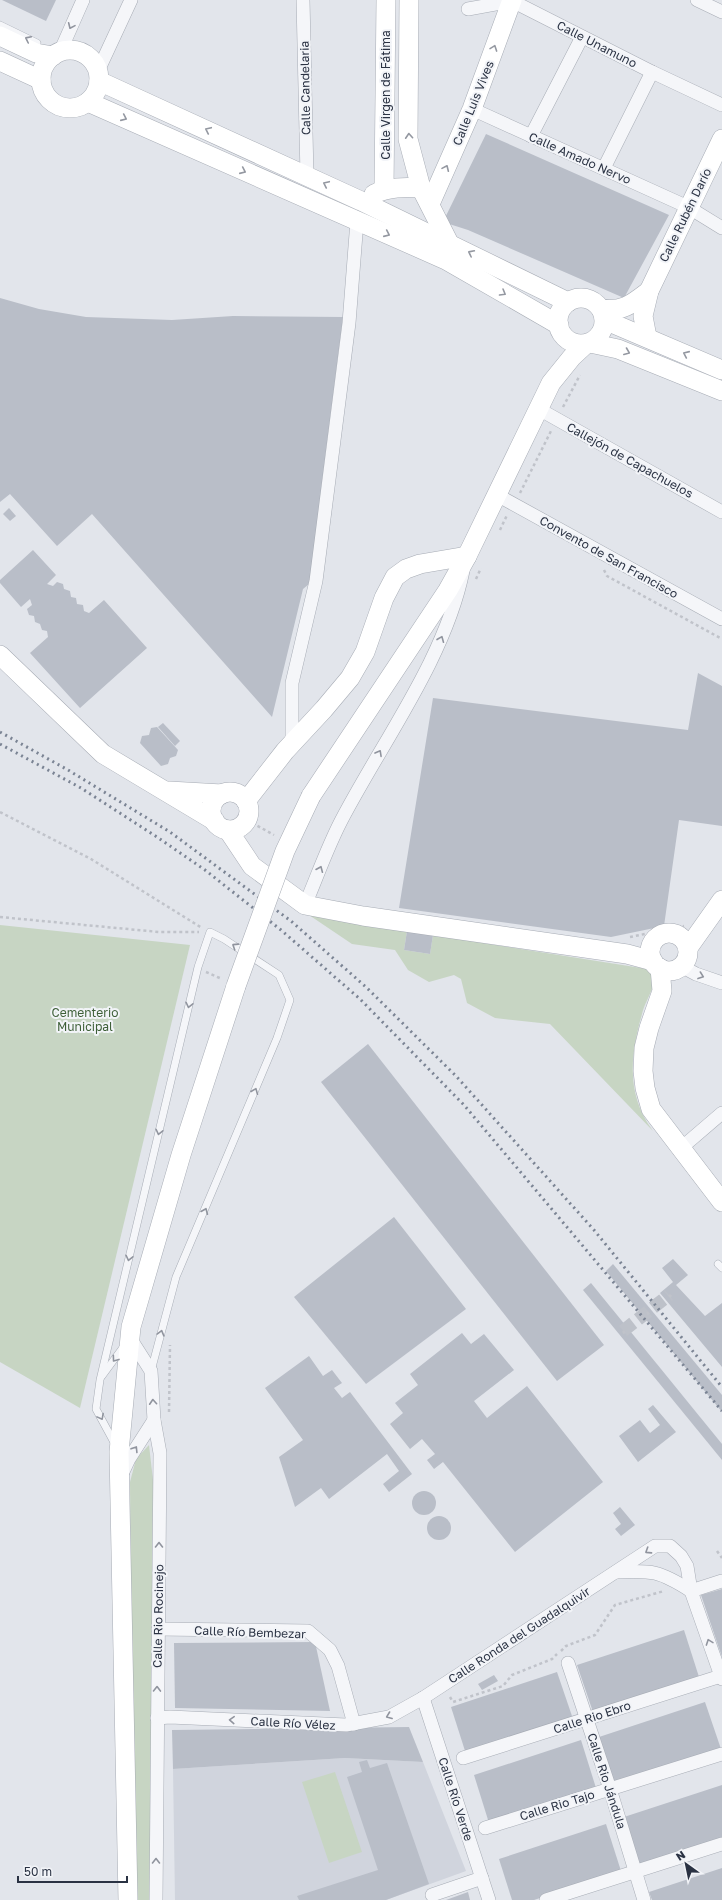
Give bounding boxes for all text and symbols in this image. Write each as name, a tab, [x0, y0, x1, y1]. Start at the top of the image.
street label: Calle Unamuno	[554, 17, 640, 71]
one-way arrow	[68, 22, 76, 29]
street label: Calle Virgen de Fátima	[378, 30, 393, 160]
one-way arrow	[25, 36, 33, 44]
street label: Calle Candelaria	[297, 41, 313, 135]
one-way arrow	[490, 45, 498, 52]
street label: Calle Luis Vives	[449, 58, 497, 148]
one-way arrow	[120, 113, 127, 121]
one-way arrow	[204, 127, 212, 135]
street label: Calle Amado Nervo	[527, 129, 633, 187]
one-way arrow	[404, 133, 413, 139]
one-way arrow	[441, 165, 449, 172]
one-way arrow	[239, 166, 246, 174]
street label: Calle Rubén Darío	[656, 166, 714, 264]
one-way arrow	[322, 181, 330, 189]
one-way arrow	[383, 229, 391, 237]
one-way arrow	[467, 250, 475, 258]
one-way arrow	[499, 288, 506, 295]
one-way arrow	[624, 348, 631, 356]
one-way arrow	[683, 351, 690, 359]
street label: Callejón de Capachuelos	[564, 419, 696, 501]
street label: Convento de San Francisco	[537, 513, 681, 601]
one-way arrow	[436, 635, 444, 643]
one-way arrow	[375, 750, 382, 757]
one-way arrow	[316, 865, 324, 872]
one-way arrow	[232, 943, 239, 951]
one-way arrow	[698, 971, 705, 979]
one-way arrow	[185, 1002, 193, 1009]
park label: Cementerio Municipal	[52, 1005, 118, 1034]
one-way arrow	[251, 1088, 259, 1095]
one-way arrow	[155, 1129, 163, 1135]
one-way arrow	[200, 1208, 208, 1216]
one-way arrow	[125, 1255, 133, 1262]
one-way arrow	[156, 1330, 165, 1337]
one-way arrow	[112, 1355, 120, 1362]
one-way arrow	[148, 1399, 157, 1405]
one-way arrow	[96, 1413, 104, 1420]
one-way arrow	[131, 1446, 138, 1453]
one-way arrow	[155, 1542, 163, 1548]
one-way arrow	[645, 1547, 652, 1554]
street label: Calle Rio Rocinejo	[150, 1564, 166, 1668]
street label: Calle Ronda del Guadalquivir	[445, 1583, 593, 1687]
street label: Calle Río Bembezar	[194, 1623, 306, 1641]
one-way arrow	[706, 1639, 714, 1646]
one-way arrow	[153, 1686, 162, 1692]
street label: Calle Rio Ebro	[551, 1697, 633, 1737]
one-way arrow	[385, 1711, 392, 1719]
street label: Calle Río Vélez	[250, 1713, 336, 1733]
one-way arrow	[229, 1716, 235, 1724]
street label: Calle Rio Jándula	[584, 1731, 630, 1831]
street label: Calle Río Verde	[435, 1755, 477, 1843]
street label: Calle Rio Tajo	[518, 1786, 596, 1824]
north arrow	[666, 1844, 706, 1884]
text: N	[673, 1847, 687, 1863]
scale bar	[18, 1858, 127, 1884]
one-way arrow	[152, 1858, 160, 1864]
text: 50 m	[24, 1864, 52, 1879]

